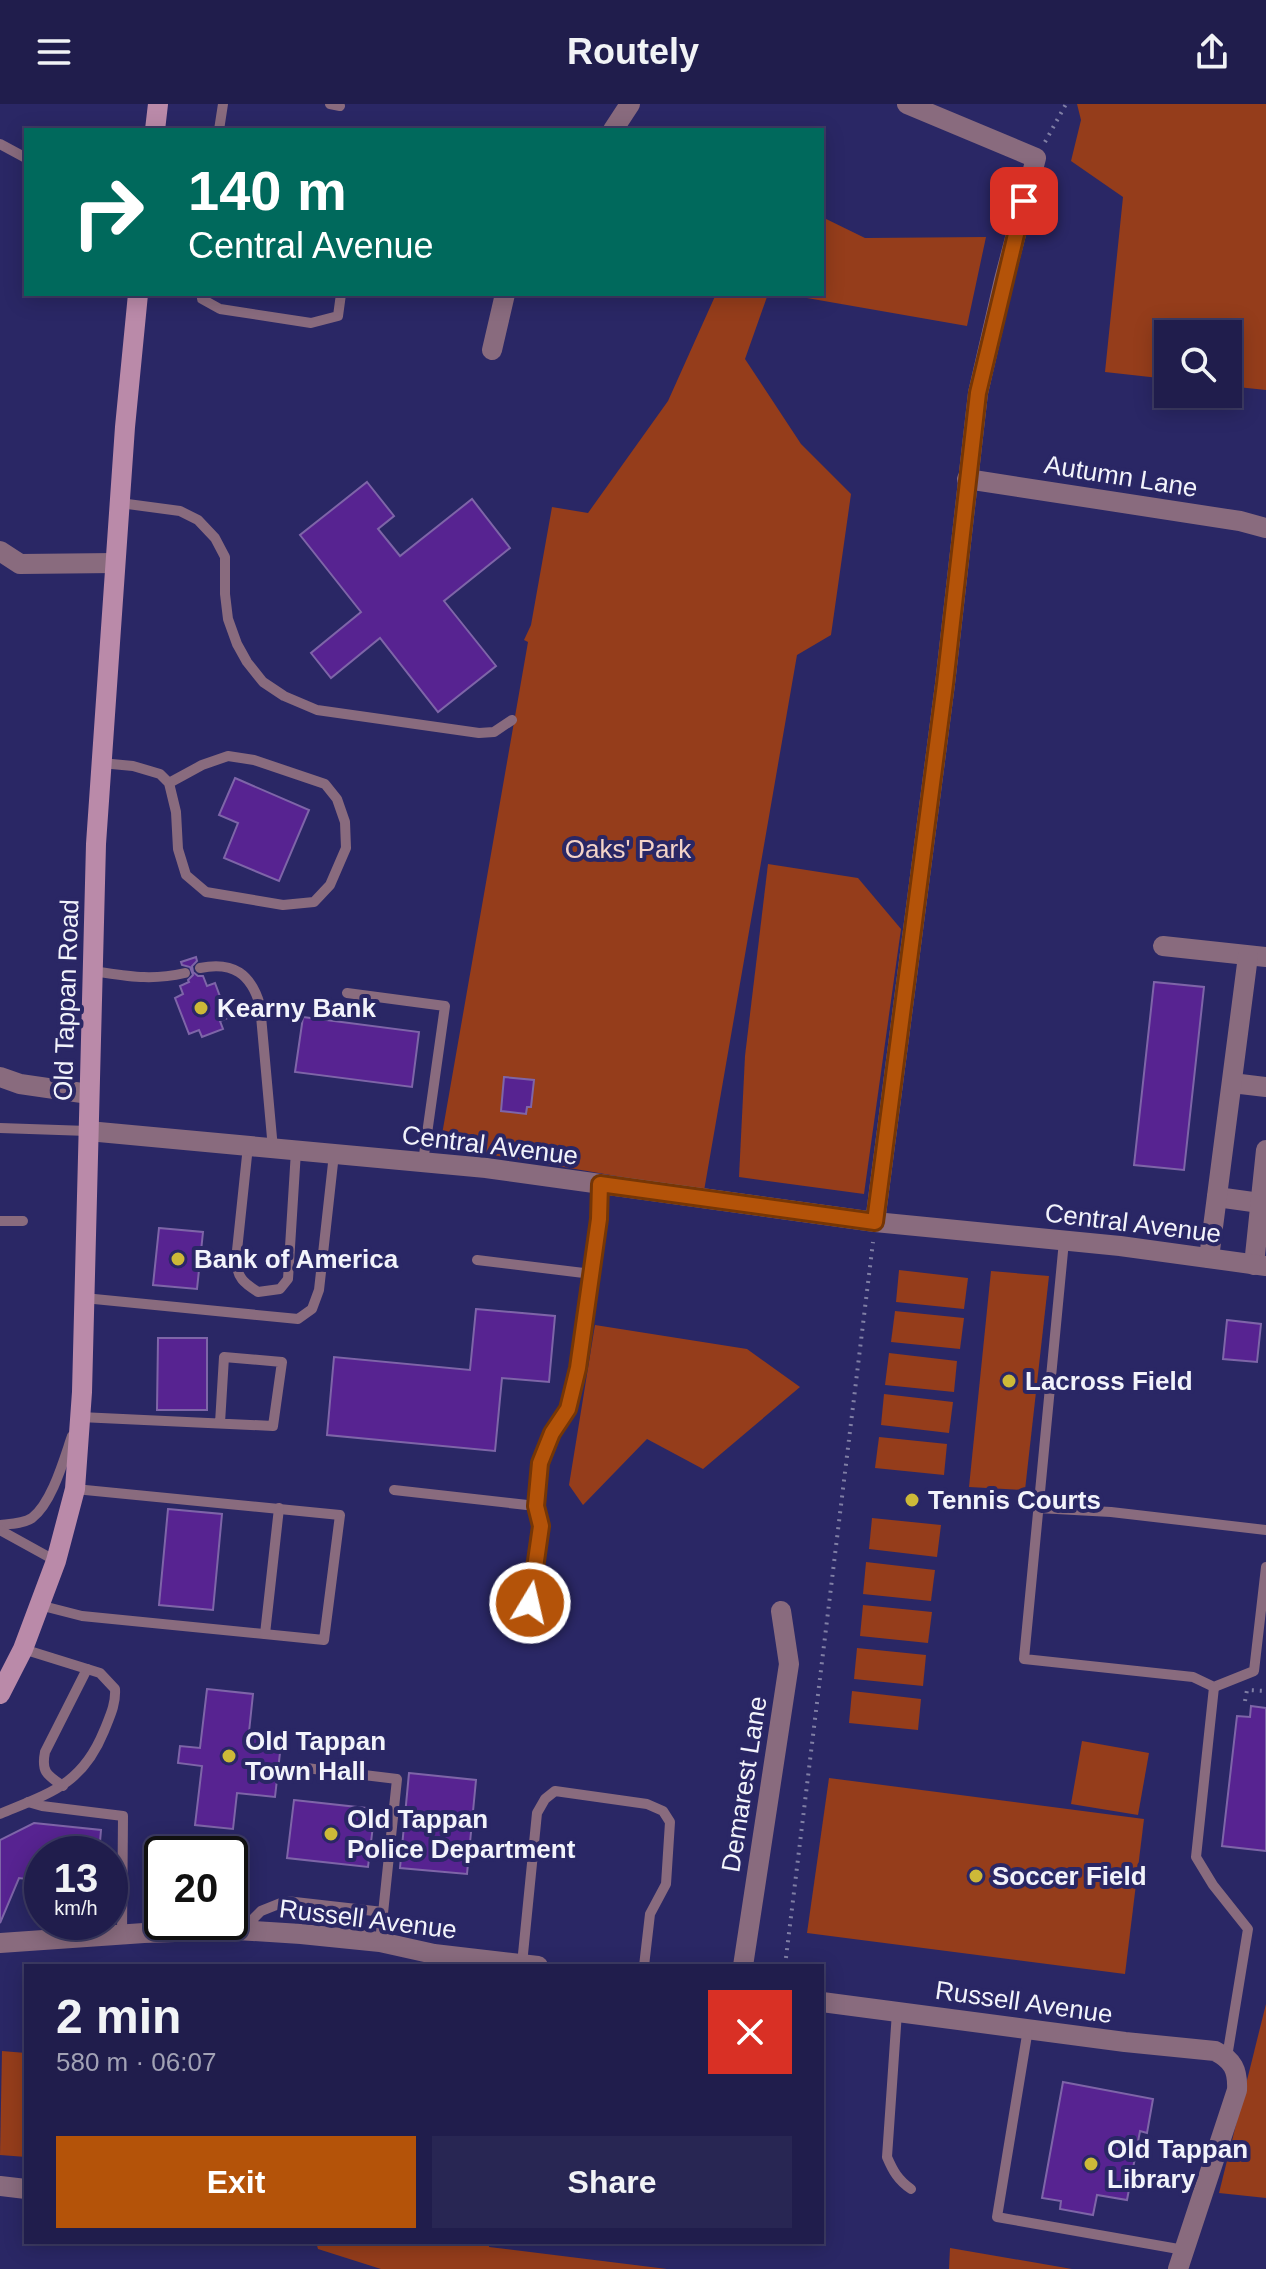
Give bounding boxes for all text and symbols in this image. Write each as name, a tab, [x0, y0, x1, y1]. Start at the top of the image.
icon: menu	[32, 30, 76, 74]
icon: share	[1190, 30, 1234, 74]
text: Routely	[567, 31, 699, 72]
text: 140 m	[188, 159, 347, 222]
icon: right	[56, 160, 160, 264]
pin	[990, 167, 1058, 235]
icon: arrive	[1002, 179, 1046, 223]
text: Central Avenue	[188, 225, 434, 266]
map controls	[1154, 320, 1242, 408]
button: search	[1154, 320, 1242, 408]
street label: Autumn Lane	[1042, 449, 1200, 503]
park label: Oaks' Park	[565, 834, 692, 864]
street label: Old Tappan Road	[47, 899, 85, 1101]
place label: Kearny Bank	[217, 993, 376, 1023]
marker: Kearny Bank	[192, 999, 210, 1017]
street label: Central Avenue	[400, 1119, 580, 1171]
street label: Central Avenue	[1043, 1197, 1223, 1249]
place label: Bank of America	[194, 1244, 399, 1274]
marker: Bank of America	[169, 1250, 187, 1268]
place label: Lacross Field	[1025, 1366, 1193, 1396]
marker: Lacross Field	[1000, 1372, 1018, 1390]
place label: Tennis Courts	[928, 1485, 1101, 1515]
marker: Tennis Courts	[903, 1491, 921, 1509]
position arrow	[488, 1561, 572, 1645]
street label: Demarest Lane	[715, 1694, 773, 1874]
place label: Old Tappan Town Hall	[245, 1726, 386, 1786]
marker: Old Tappan Town Hall	[220, 1747, 238, 1765]
place label: Old Tappan Police Department	[347, 1804, 576, 1864]
marker: Old Tappan Police Department	[322, 1825, 340, 1843]
speed limit sign: 20	[144, 1836, 248, 1940]
text: 13	[54, 1856, 98, 1900]
place label: Soccer Field	[992, 1861, 1147, 1891]
marker: Soccer Field	[967, 1867, 985, 1885]
street label: Russell Avenue	[277, 1893, 459, 1945]
text: km/h	[54, 1897, 98, 1919]
street label: Russell Avenue	[933, 1975, 1115, 2029]
text: 2 min	[56, 1990, 181, 2043]
button: close	[708, 1990, 792, 2074]
text: 580 m · 06:07	[56, 2047, 216, 2077]
place label: Old Tappan Library	[1107, 2134, 1248, 2194]
button: Exit	[56, 2136, 416, 2228]
button: Share	[432, 2136, 792, 2228]
marker: Old Tappan Library	[1082, 2155, 1100, 2173]

